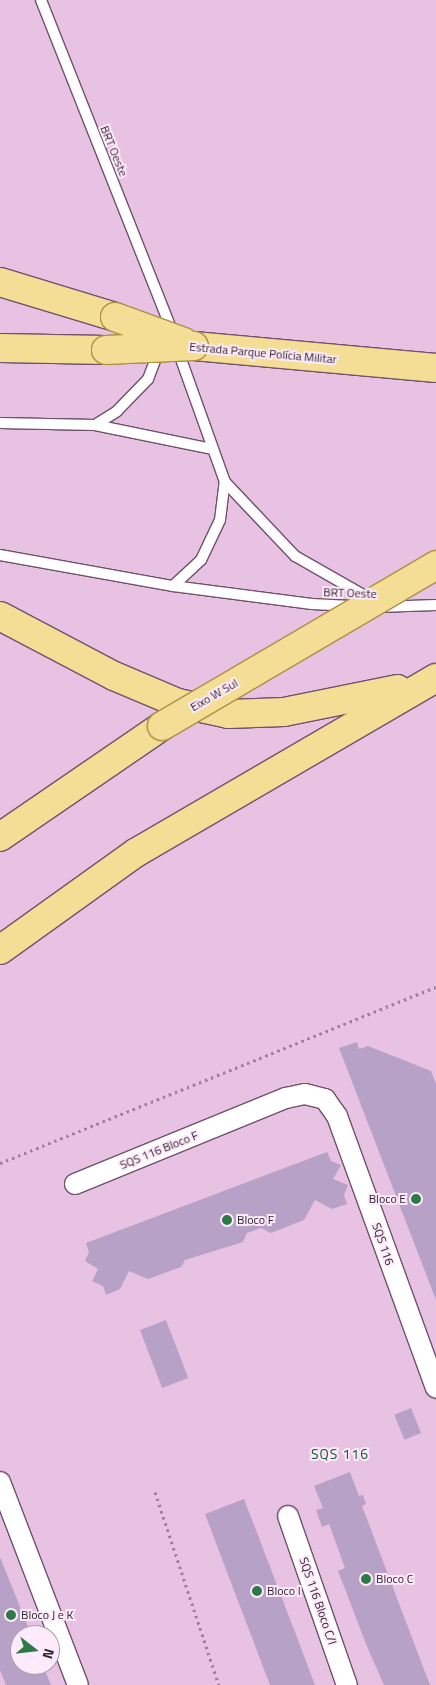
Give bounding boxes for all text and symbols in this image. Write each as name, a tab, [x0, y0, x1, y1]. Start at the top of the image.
street label: BRT Oeste	[97, 124, 131, 178]
street label: Estrada Parque Polícia Militar	[189, 339, 337, 367]
street label: BRT Oeste	[323, 585, 377, 601]
street label: Eixo W Sul	[188, 676, 240, 714]
street label: SQS 116 Bloco F	[118, 1128, 200, 1172]
place label: Bloco E	[369, 1192, 406, 1206]
marker: Bloco E	[410, 1193, 422, 1205]
place label: Bloco F	[237, 1213, 274, 1227]
marker: Bloco F	[221, 1214, 233, 1226]
street label: SQS 116	[369, 1221, 397, 1267]
district label: SQS 116	[310, 1446, 370, 1462]
street label: SQS 116 Bloco C/I	[296, 1555, 340, 1647]
place label: Bloco C	[376, 1572, 413, 1586]
marker: Bloco C	[360, 1573, 372, 1585]
place label: Bloco I	[267, 1584, 301, 1598]
marker: Bloco I	[251, 1585, 263, 1597]
place label: Bloco J e K	[21, 1608, 73, 1622]
marker: Bloco J e K	[5, 1609, 17, 1621]
north arrow	[10, 1625, 60, 1675]
text: N	[38, 1646, 60, 1662]

